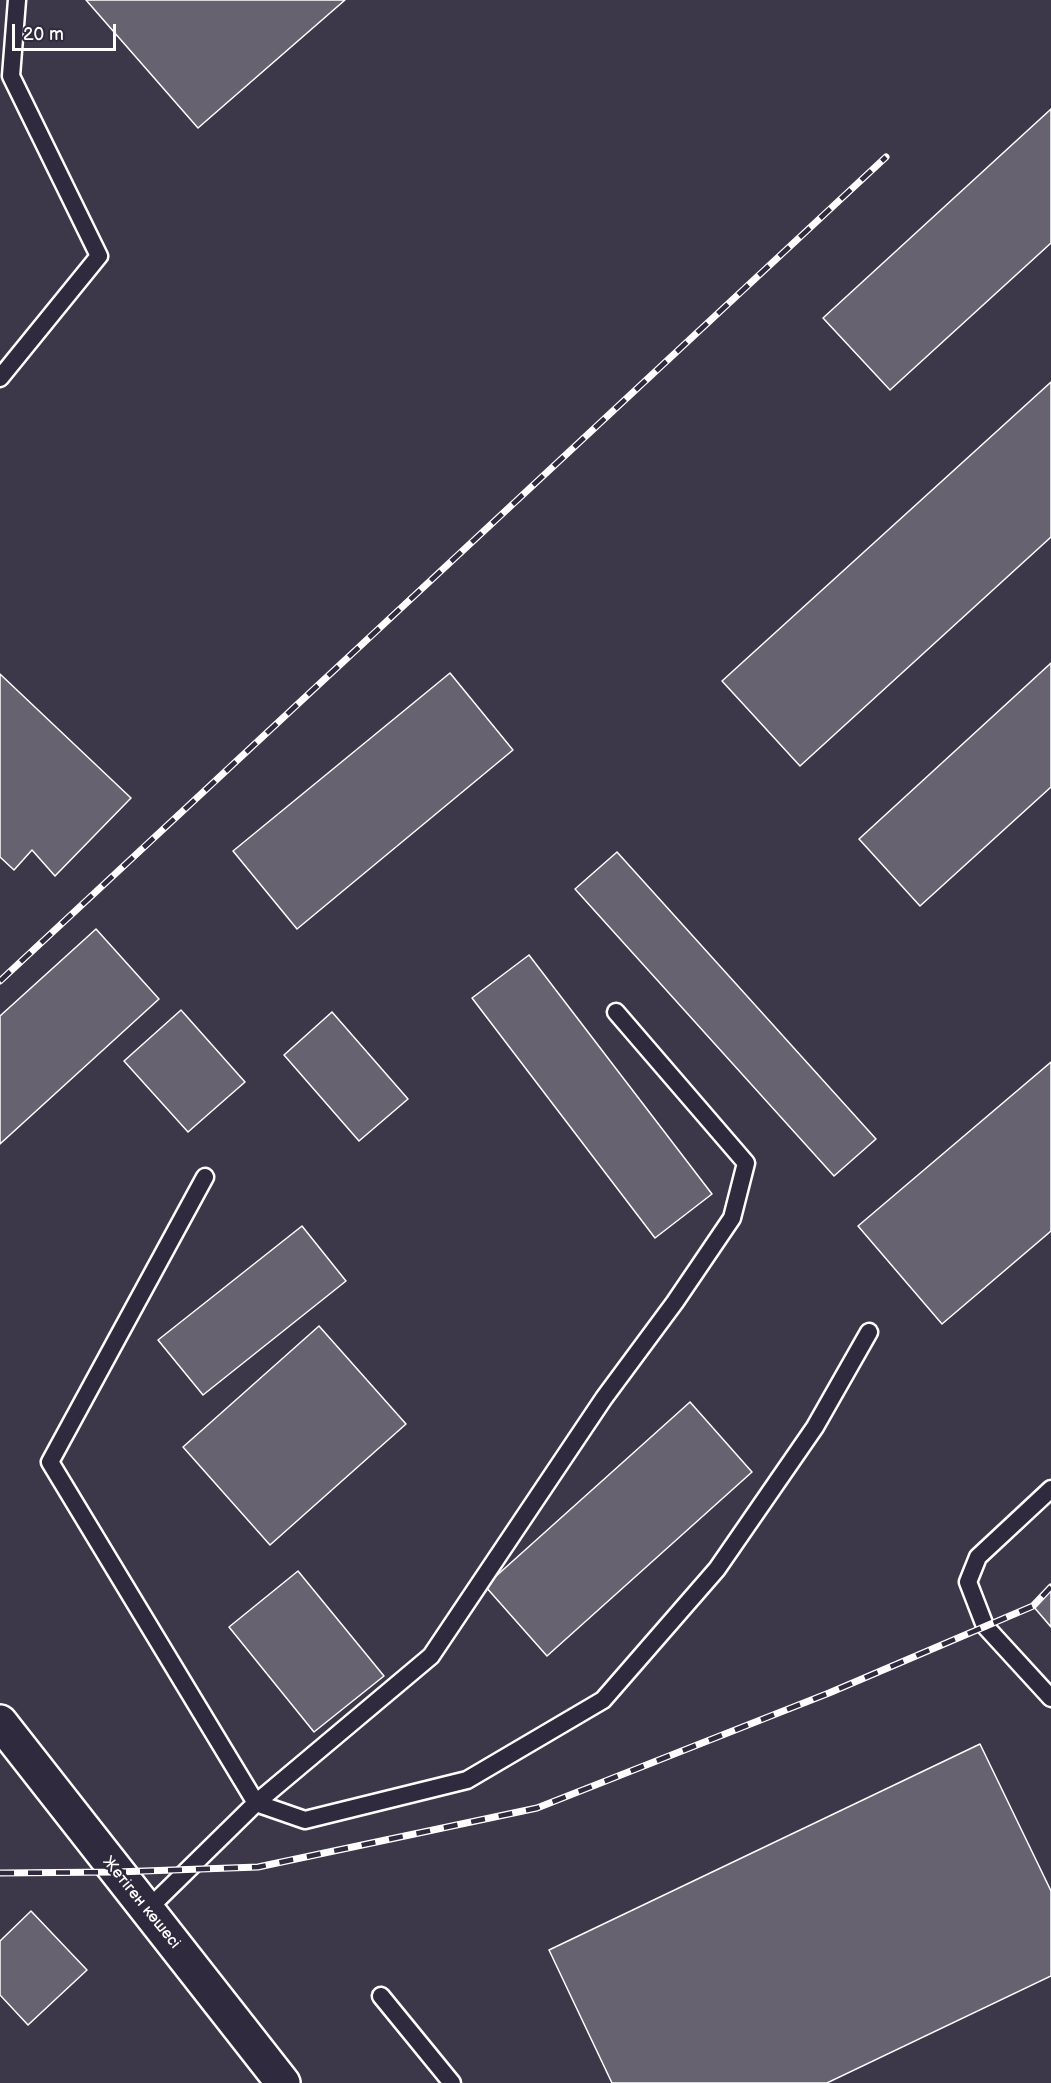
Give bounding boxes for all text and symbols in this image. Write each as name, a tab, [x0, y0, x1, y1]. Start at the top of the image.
scale bar	[15, 12, 118, 50]
text: 20 m	[23, 24, 64, 45]
street label: Жетіген көшесі	[98, 1853, 184, 1953]

